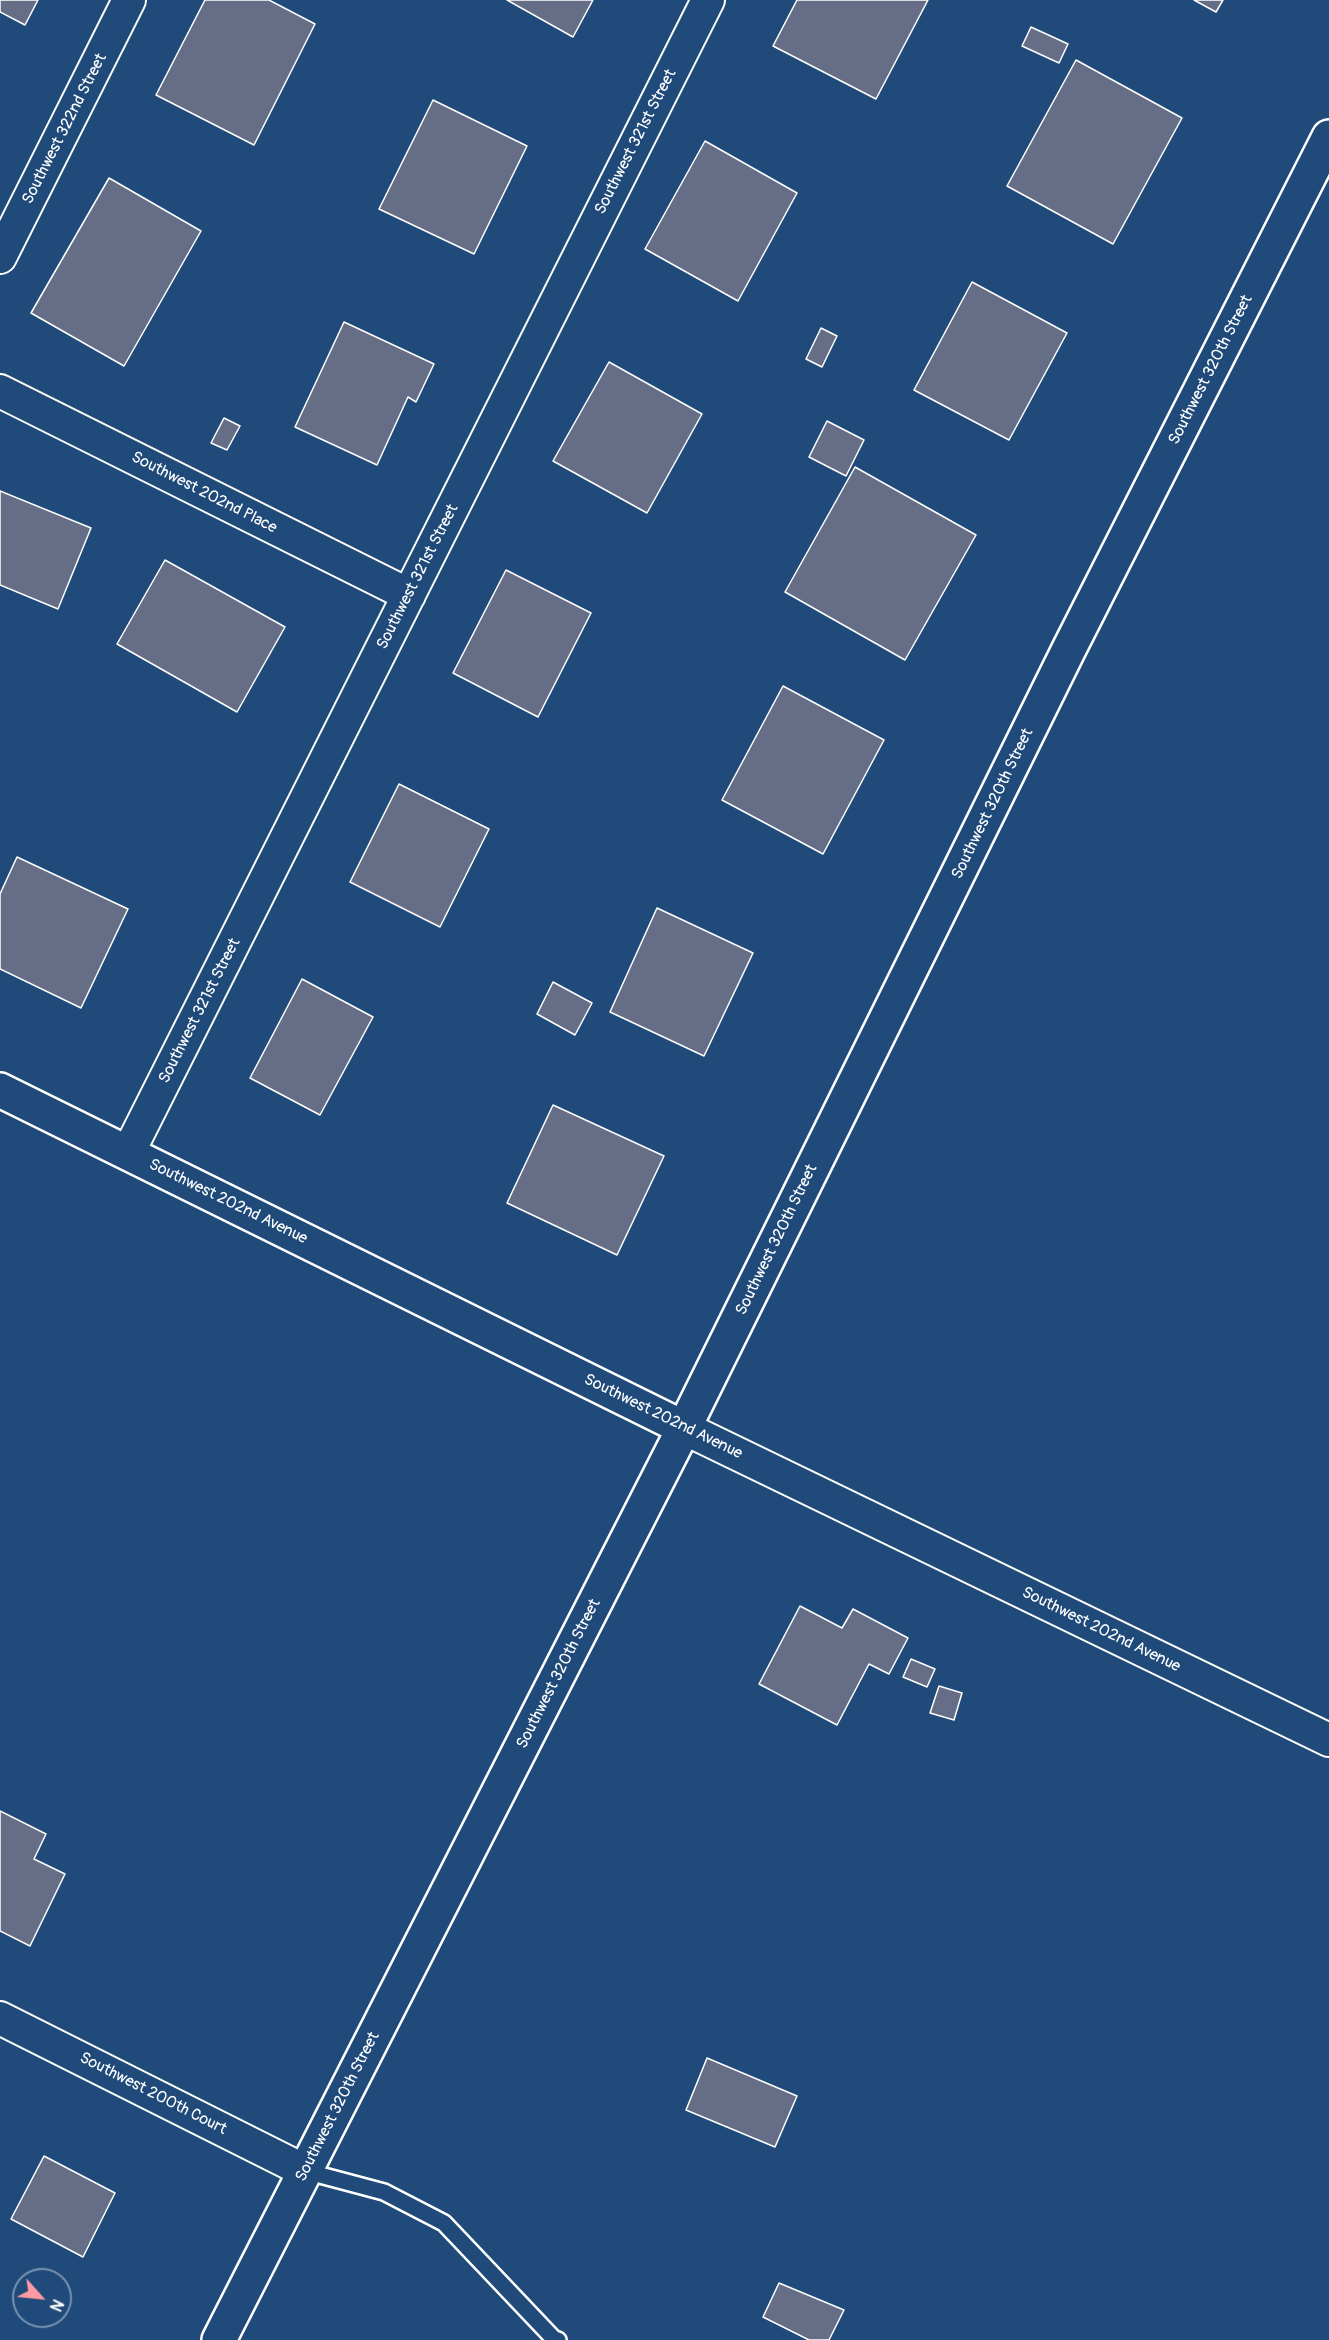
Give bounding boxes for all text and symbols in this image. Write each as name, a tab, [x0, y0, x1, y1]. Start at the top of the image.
street label: Southwest 322nd Street	[19, 51, 111, 207]
street label: Southwest 321st Street	[591, 66, 681, 218]
street label: Southwest 320th Street	[1165, 292, 1257, 448]
street label: Southwest 202nd Place	[128, 448, 280, 538]
street label: Southwest 321st Street	[373, 501, 463, 653]
street label: Southwest 320th Street	[948, 726, 1038, 882]
street label: Southwest 321st Street	[155, 935, 245, 1087]
street label: Southwest 202nd Avenue	[146, 1155, 310, 1249]
street label: Southwest 320th Street	[732, 1162, 822, 1318]
street label: Southwest 202nd Avenue	[581, 1370, 745, 1464]
street label: Southwest 202nd Avenue	[1019, 1583, 1183, 1677]
street label: Southwest 320th Street	[513, 1596, 605, 1752]
street label: Southwest 320th Street	[292, 2029, 384, 2185]
street label: Southwest 200th Court	[76, 2049, 230, 2139]
north arrow	[12, 2268, 72, 2328]
text: N	[45, 2296, 68, 2315]

